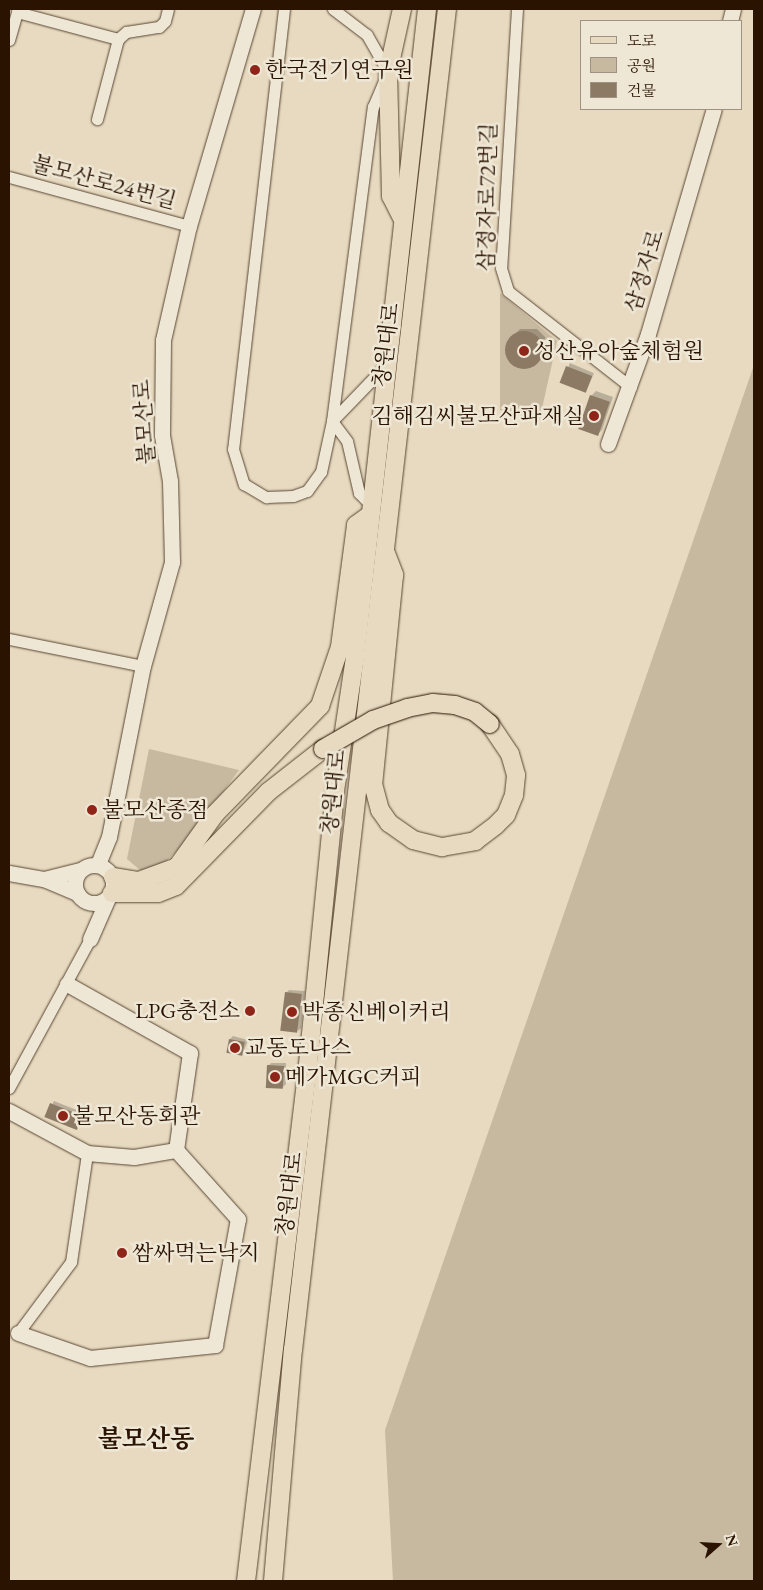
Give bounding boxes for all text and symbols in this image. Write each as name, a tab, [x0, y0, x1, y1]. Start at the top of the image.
legend	[580, 20, 743, 110]
text: 도로	[627, 31, 656, 50]
text: 공원	[627, 56, 656, 75]
place label: 한국전기연구원	[265, 57, 414, 83]
marker: 한국전기연구원	[249, 64, 261, 76]
text: 건물	[627, 81, 656, 100]
street label: 삼정자로72번길	[473, 122, 501, 272]
street label: 불모산로24번길	[29, 150, 179, 214]
street label: 삼정자로	[619, 226, 669, 316]
street label: 창원대로	[368, 301, 404, 389]
place label: 성산유아숲체험원	[534, 338, 704, 364]
marker: 성산유아숲체험원	[518, 345, 530, 357]
street label: 불모산로	[128, 379, 160, 465]
place label: 김해김씨불모산파재실	[371, 403, 584, 429]
marker: 김해김씨불모산파재실	[588, 410, 600, 422]
street label: 창원대로	[315, 748, 351, 836]
place label: 불모산종점	[102, 797, 208, 823]
marker: 불모산종점	[86, 804, 98, 816]
place label: LPG충전소	[135, 998, 240, 1024]
place label: 박종신베이커리	[302, 999, 451, 1025]
marker: LPG충전소	[244, 1005, 256, 1017]
marker: 박종신베이커리	[286, 1006, 298, 1018]
place label: 교동도나스	[245, 1035, 351, 1061]
marker: 교동도나스	[229, 1042, 241, 1054]
place label: 메가MGC커피	[285, 1064, 421, 1090]
marker: 메가MGC커피	[269, 1071, 281, 1083]
place label: 불모산동회관	[73, 1103, 201, 1129]
marker: 불모산동회관	[57, 1110, 69, 1122]
street label: 창원대로	[271, 1150, 307, 1238]
place label: 쌈싸먹는낙지	[132, 1240, 260, 1266]
marker: 쌈싸먹는낙지	[116, 1247, 128, 1259]
district label: 불모산동	[98, 1423, 194, 1453]
north arrow	[693, 1520, 743, 1570]
text: N	[722, 1532, 743, 1548]

